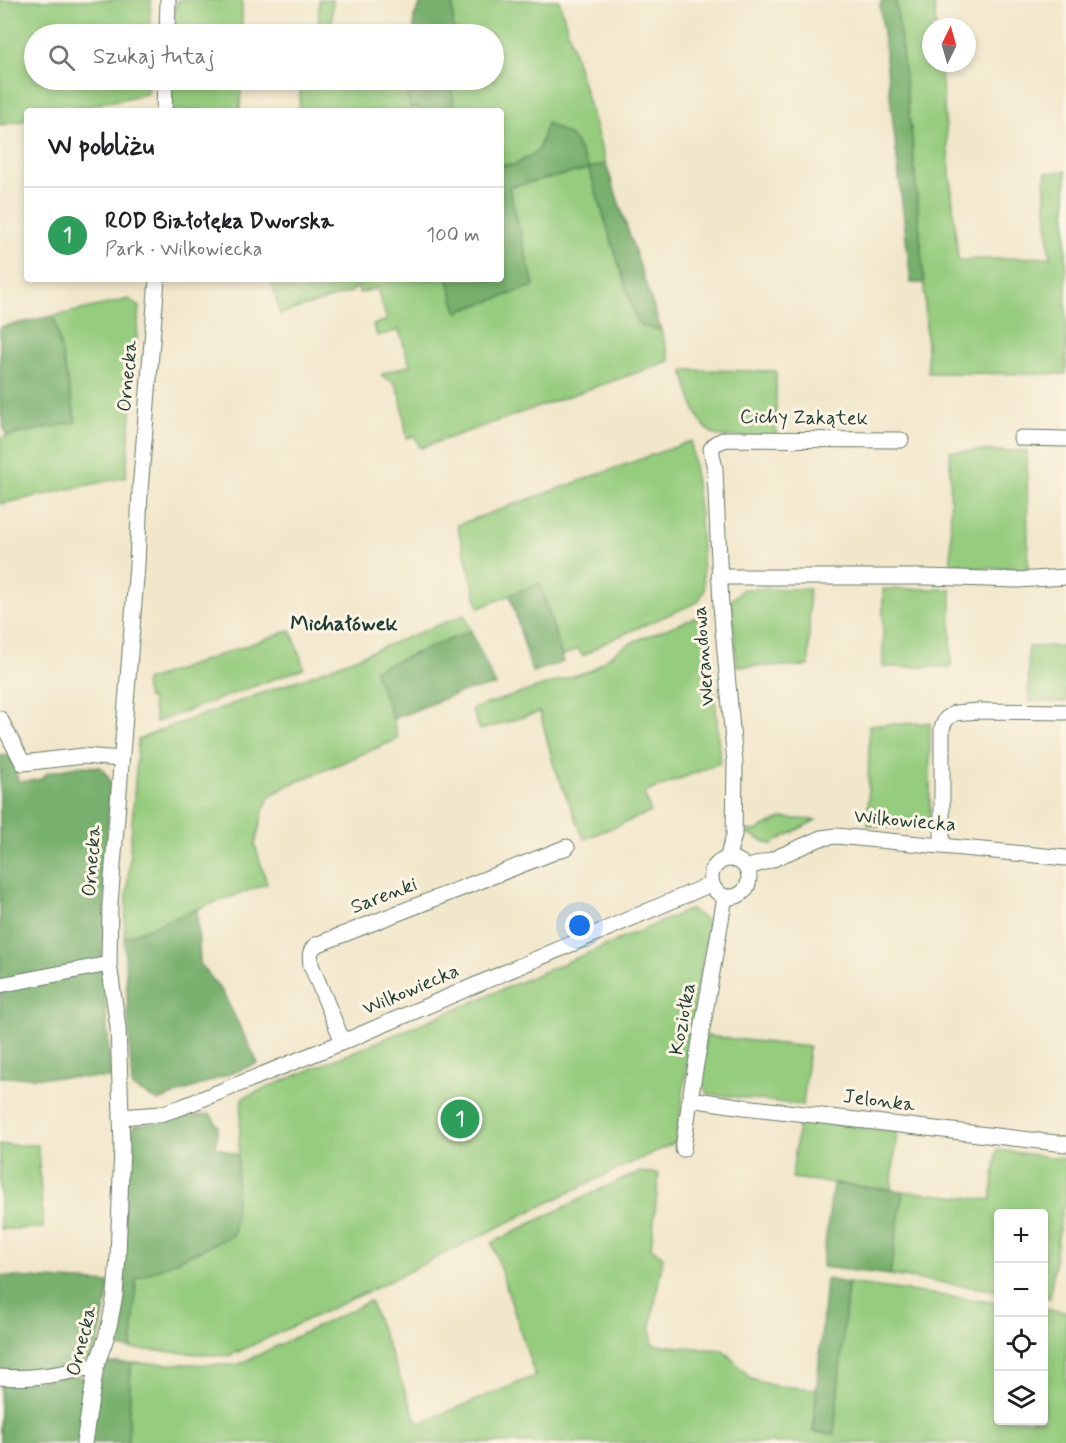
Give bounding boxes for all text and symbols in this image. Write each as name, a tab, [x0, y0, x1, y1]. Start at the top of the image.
north arrow	[922, 18, 976, 72]
search box	[24, 24, 504, 90]
icon: search	[45, 41, 78, 74]
text: Szukaj tutaj	[93, 43, 215, 71]
text: W pobliżu	[48, 130, 154, 164]
text: ROD Białołęka Dworska	[105, 208, 334, 236]
text: 1	[63, 222, 72, 249]
text: 100 m	[426, 222, 480, 249]
text: Park · Wilkowiecka	[105, 236, 262, 263]
street label: Ornecka	[111, 338, 145, 413]
street label: Cichy Zakątek	[740, 403, 868, 433]
street label: Werandowa	[686, 605, 722, 707]
district label: Michałówek	[290, 610, 398, 638]
street label: Wilkowiecka	[853, 803, 957, 839]
street label: Ornecka	[76, 823, 108, 898]
street label: Sarenki	[347, 871, 421, 921]
your location	[565, 911, 594, 940]
street label: Wilkowiecka	[359, 958, 463, 1022]
street label: Koziołka	[663, 981, 703, 1057]
street label: Jelonka	[841, 1083, 917, 1119]
pin: 1	[440, 1096, 480, 1142]
map controls	[994, 1209, 1048, 1425]
button: +	[994, 1209, 1048, 1263]
button: −	[994, 1263, 1048, 1317]
street label: Ornecka	[60, 1302, 104, 1379]
button: locate	[994, 1317, 1048, 1371]
button: layers	[994, 1371, 1048, 1425]

